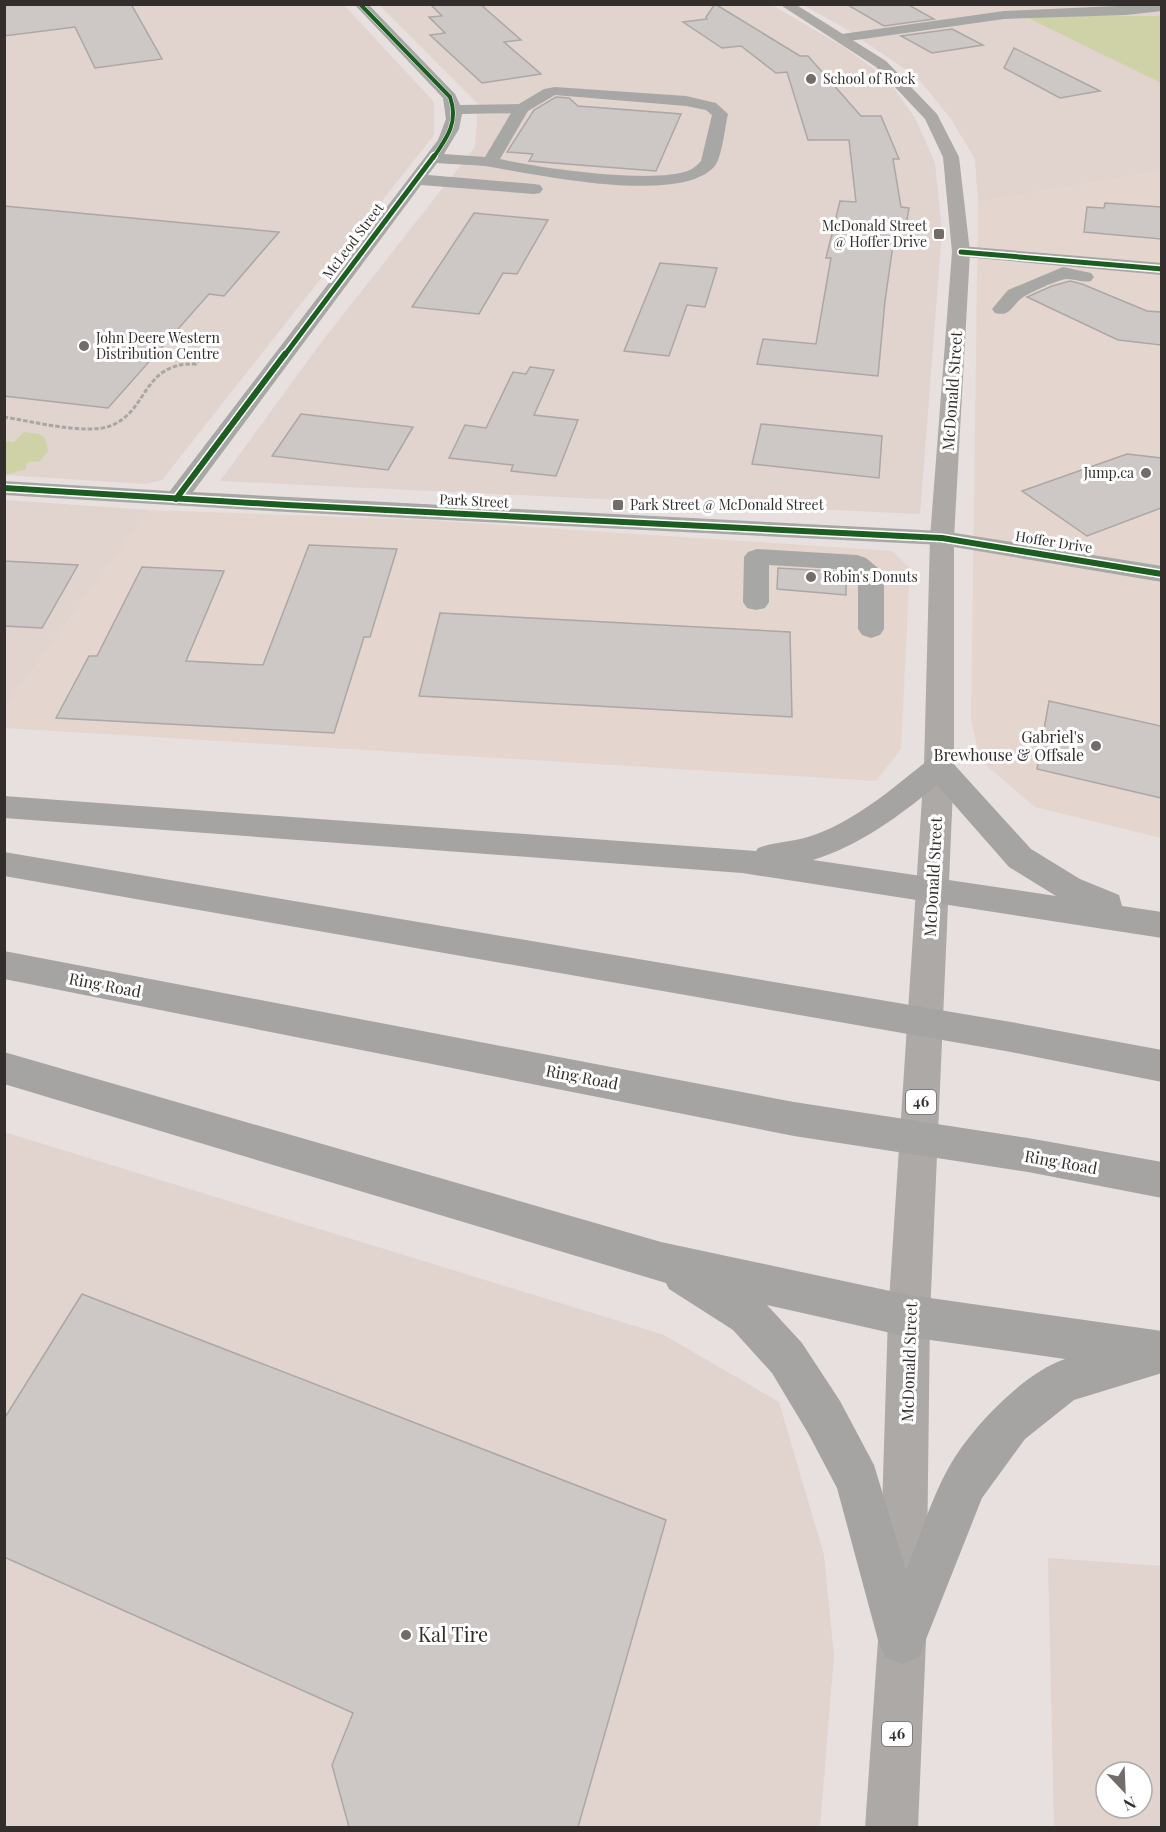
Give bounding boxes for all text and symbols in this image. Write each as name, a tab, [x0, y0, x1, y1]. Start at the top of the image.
place label: School of Rock	[823, 69, 916, 88]
marker: School of Rock	[804, 72, 818, 86]
street label: McLeod Street	[318, 198, 388, 283]
place label: McDonald Street @ Hoffer Drive	[822, 216, 928, 251]
marker: McDonald Street @ Hoffer Drive	[932, 227, 946, 241]
place label: John Deere Western Distribution Centre	[95, 328, 221, 363]
street label: McDonald Street	[937, 330, 966, 452]
marker: John Deere Western Distribution Centre	[77, 339, 91, 353]
place label: Jump.ca	[1083, 463, 1134, 482]
marker: Jump.ca	[1139, 466, 1153, 480]
street label: Park Street	[439, 489, 510, 512]
place label: Park Street @ McDonald Street	[630, 495, 825, 514]
marker: Park Street @ McDonald Street	[611, 498, 625, 512]
street label: Hoffer Drive	[1014, 526, 1094, 557]
place label: Robin's Donuts	[823, 567, 918, 586]
marker: Robin's Donuts	[804, 570, 818, 584]
place label: Gabriel's Brewhouse & Offsale	[934, 726, 1084, 765]
marker: Gabriel's Brewhouse & Offsale	[1089, 739, 1103, 753]
street label: McDonald Street	[919, 816, 946, 937]
street label: Ring Road	[67, 967, 143, 1002]
street label: Ring Road	[544, 1059, 620, 1094]
road number: 46	[906, 1090, 936, 1114]
street label: Ring Road	[1023, 1145, 1099, 1178]
street label: McDonald Street	[896, 1301, 921, 1422]
place label: Kal Tire	[418, 1620, 488, 1647]
marker: Kal Tire	[399, 1628, 413, 1642]
road number: 46	[882, 1722, 912, 1746]
north arrow	[1094, 1760, 1154, 1820]
text: N	[1120, 1792, 1139, 1816]

